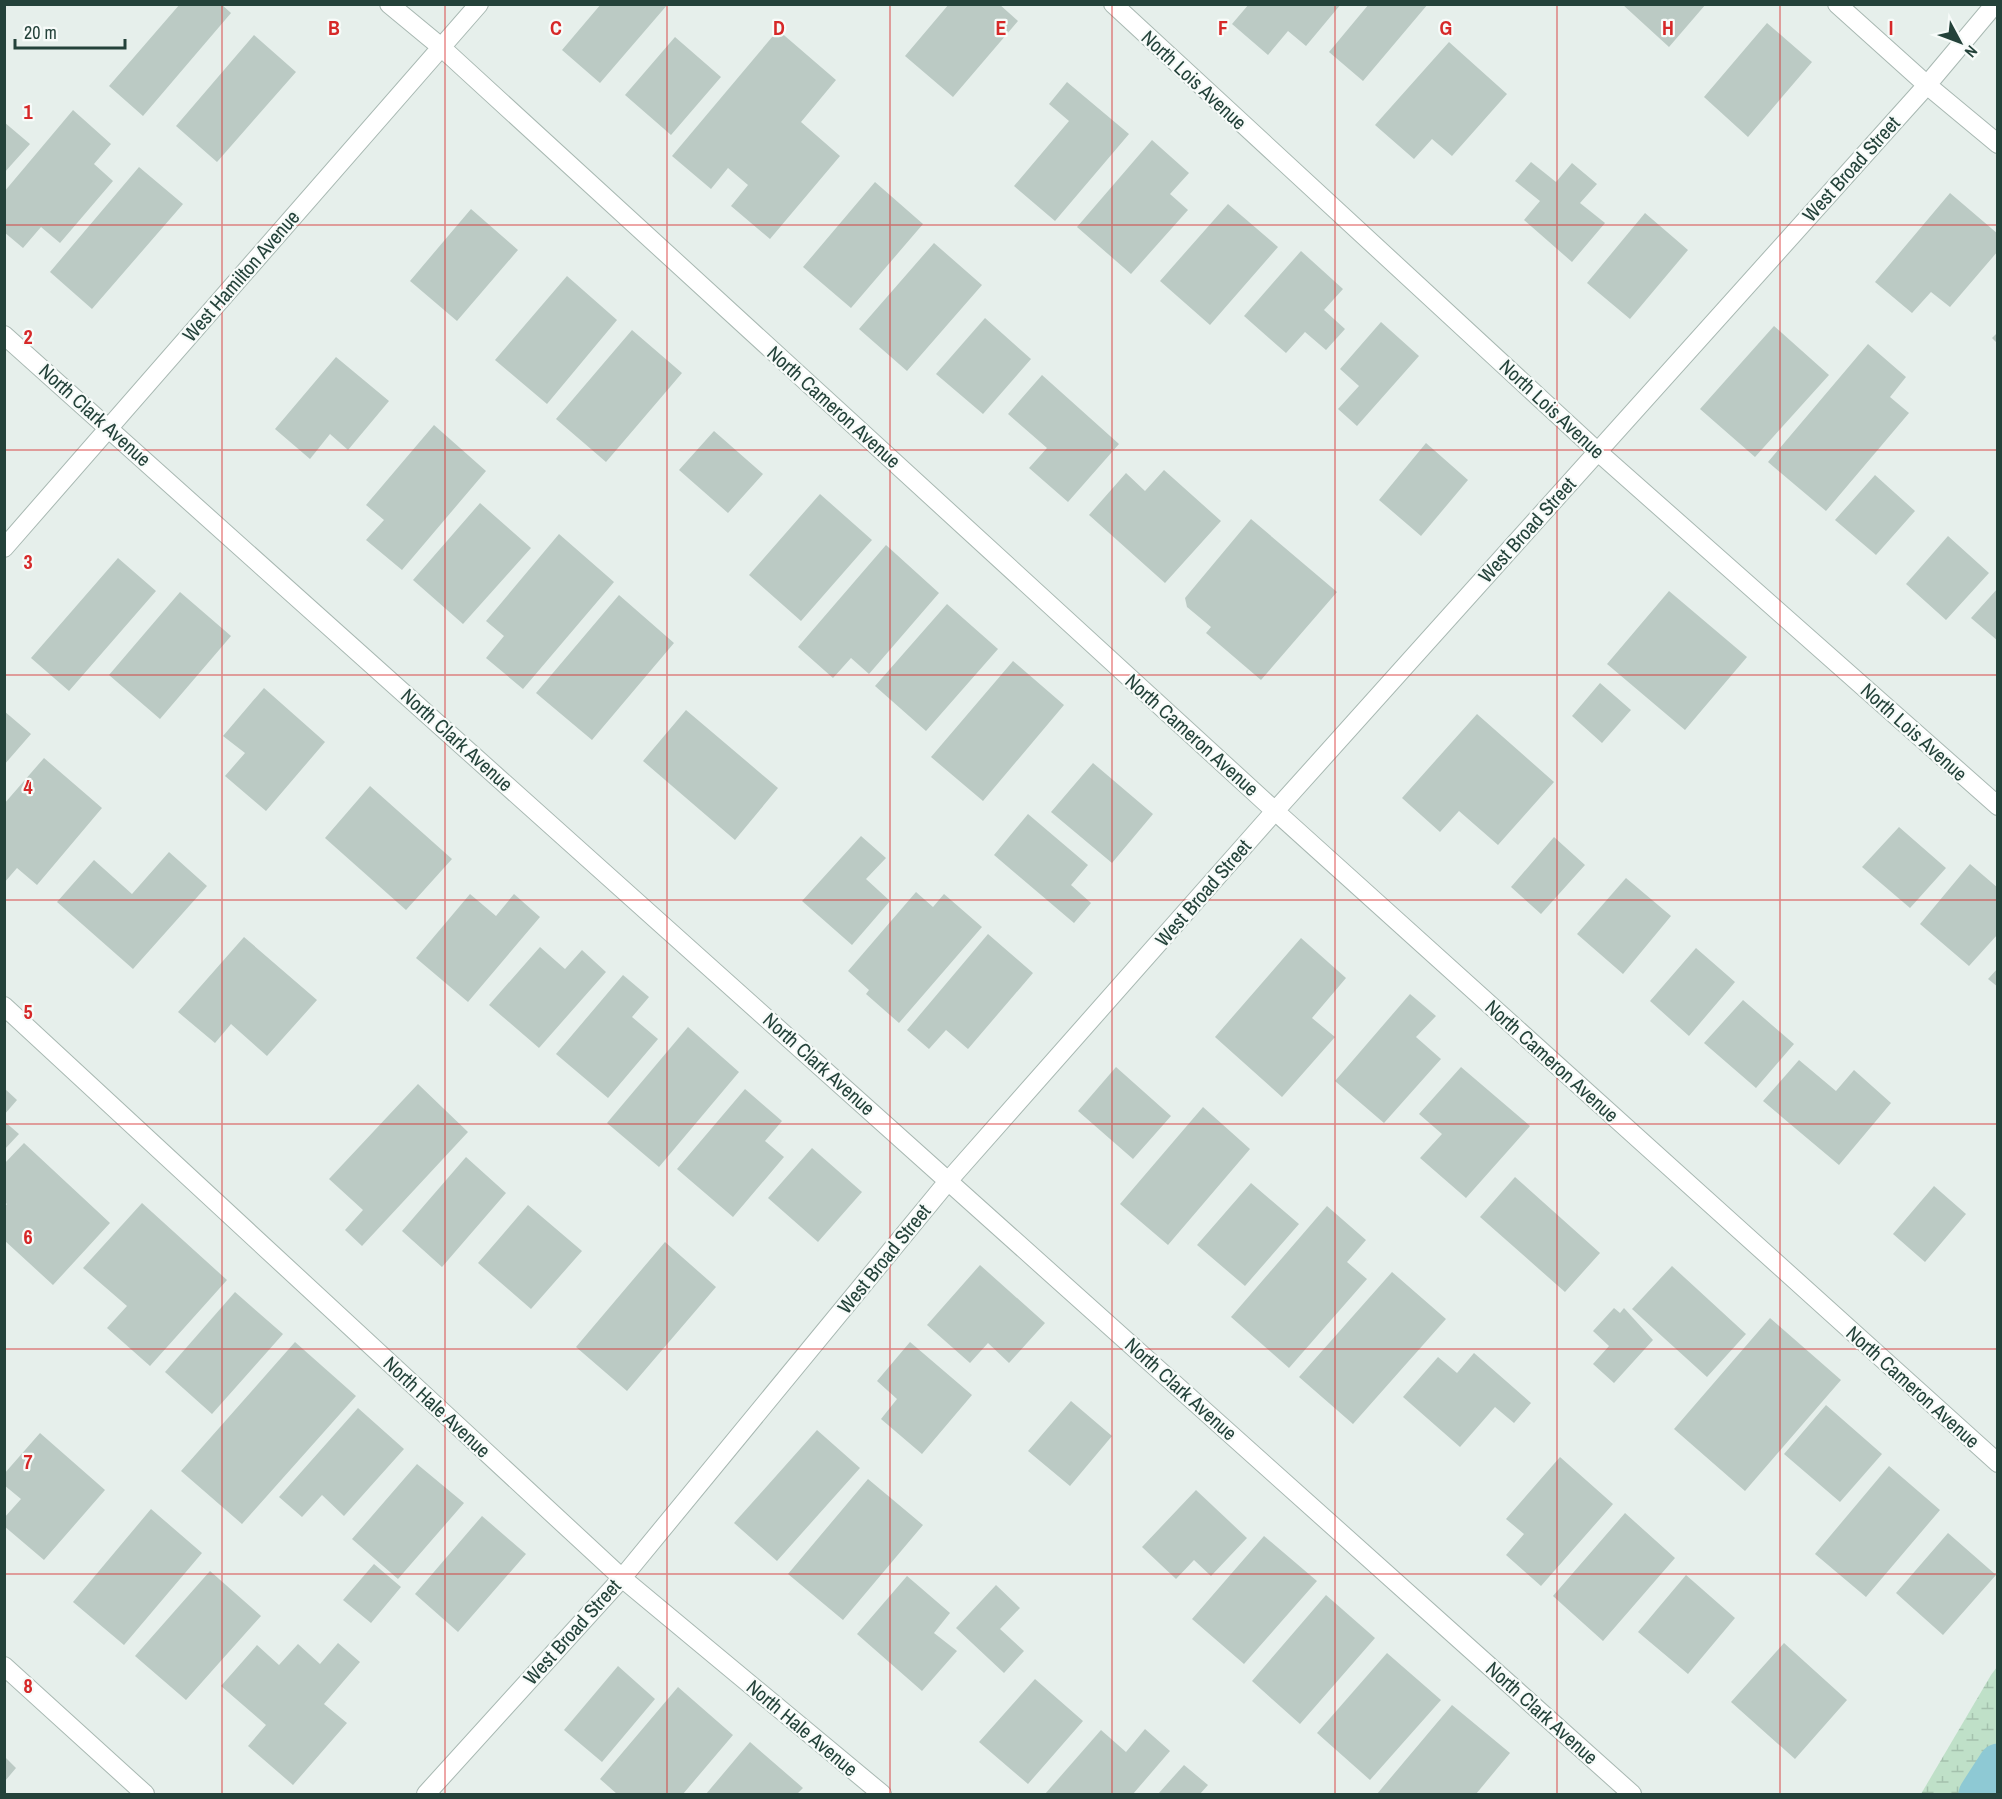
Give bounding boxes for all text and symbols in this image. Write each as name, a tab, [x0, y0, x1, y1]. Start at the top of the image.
scale bar	[15, 12, 124, 50]
north arrow	[1930, 12, 1990, 72]
text: B	[328, 14, 340, 41]
text: C	[550, 14, 562, 41]
text: D	[773, 14, 785, 41]
text: E	[996, 14, 1007, 41]
text: F	[1218, 14, 1228, 41]
text: G	[1440, 14, 1452, 41]
text: H	[1662, 14, 1674, 41]
text: I	[1889, 14, 1893, 41]
text: 20 m	[24, 20, 57, 45]
street label: North Lois Avenue	[1136, 24, 1253, 135]
text: N	[1960, 41, 1983, 63]
text: 1	[23, 98, 33, 125]
street label: West Broad Street	[1796, 110, 1906, 227]
street label: West Hamilton Avenue	[176, 204, 305, 347]
text: 2	[23, 323, 33, 350]
street label: North Cameron Avenue	[762, 339, 907, 474]
street label: North Lois Avenue	[1494, 353, 1611, 464]
street label: North Clark Avenue	[34, 357, 157, 472]
street label: West Broad Street	[1472, 471, 1582, 588]
text: 3	[23, 548, 33, 575]
street label: North Cameron Avenue	[1120, 667, 1265, 802]
street label: North Lois Avenue	[1855, 677, 1973, 787]
street label: North Clark Avenue	[396, 682, 519, 797]
text: 4	[23, 773, 33, 800]
street label: West Broad Street	[1149, 833, 1257, 952]
street label: North Cameron Avenue	[1480, 993, 1625, 1128]
text: 5	[23, 998, 33, 1025]
street label: North Clark Avenue	[758, 1006, 881, 1121]
street label: West Broad Street	[831, 1198, 936, 1319]
text: 6	[23, 1223, 33, 1250]
street label: North Cameron Avenue	[1841, 1319, 1986, 1454]
street label: North Clark Avenue	[1120, 1331, 1243, 1446]
street label: North Hale Avenue	[378, 1350, 497, 1463]
text: 7	[23, 1448, 33, 1475]
street label: West Broad Street	[517, 1573, 627, 1690]
street label: North Clark Avenue	[1481, 1655, 1604, 1770]
text: 8	[23, 1672, 33, 1699]
street label: North Hale Avenue	[741, 1673, 864, 1782]

